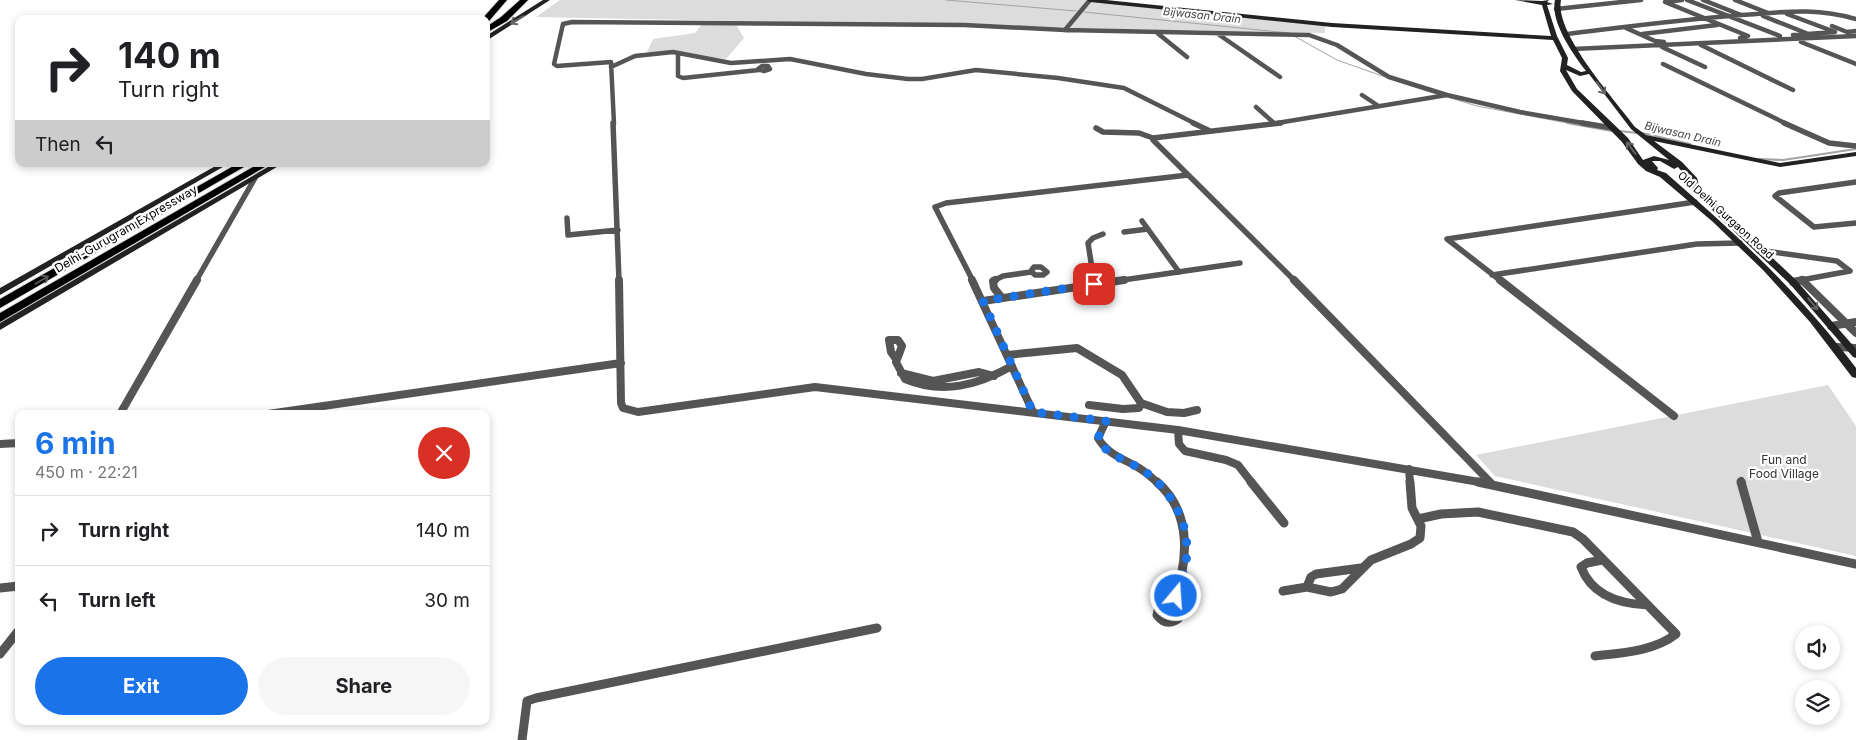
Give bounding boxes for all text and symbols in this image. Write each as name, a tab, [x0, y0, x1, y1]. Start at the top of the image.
water label: Bijwasan Drain	[1162, 4, 1242, 26]
one-way arrow	[511, 15, 525, 25]
text: 140 m	[118, 34, 221, 76]
icon: right	[35, 35, 100, 100]
text: Turn right	[118, 76, 219, 102]
one-way arrow	[1596, 81, 1606, 95]
water label: Bijwasan Drain	[1643, 118, 1723, 150]
icon: left	[91, 130, 119, 158]
text: Then	[35, 133, 81, 156]
one-way arrow	[1626, 141, 1636, 155]
street label: Old Delhi Gurgaon Road	[1675, 168, 1777, 262]
street label: Delhi-Gurugram Expressway	[52, 181, 200, 276]
pin	[1073, 263, 1115, 305]
icon: arrive	[1080, 270, 1108, 298]
one-way arrow	[35, 274, 49, 284]
one-way arrow	[1807, 298, 1818, 311]
text: 6 min	[35, 425, 116, 461]
button: close	[418, 427, 470, 479]
park label: Fun and Food Village	[1749, 452, 1819, 481]
text: 450 m · 22:21	[35, 462, 138, 482]
icon: right	[35, 517, 63, 545]
text: Turn right	[78, 519, 169, 542]
text: 140 m	[416, 519, 470, 542]
position arrow	[1149, 569, 1201, 621]
icon: left	[35, 587, 63, 615]
text: Turn left	[78, 589, 156, 612]
text: 30 m	[424, 589, 470, 612]
map controls	[1795, 625, 1840, 725]
button: sound	[1795, 625, 1840, 670]
button: Exit	[35, 657, 248, 715]
button: Share	[258, 657, 470, 715]
button: layers	[1795, 680, 1840, 725]

